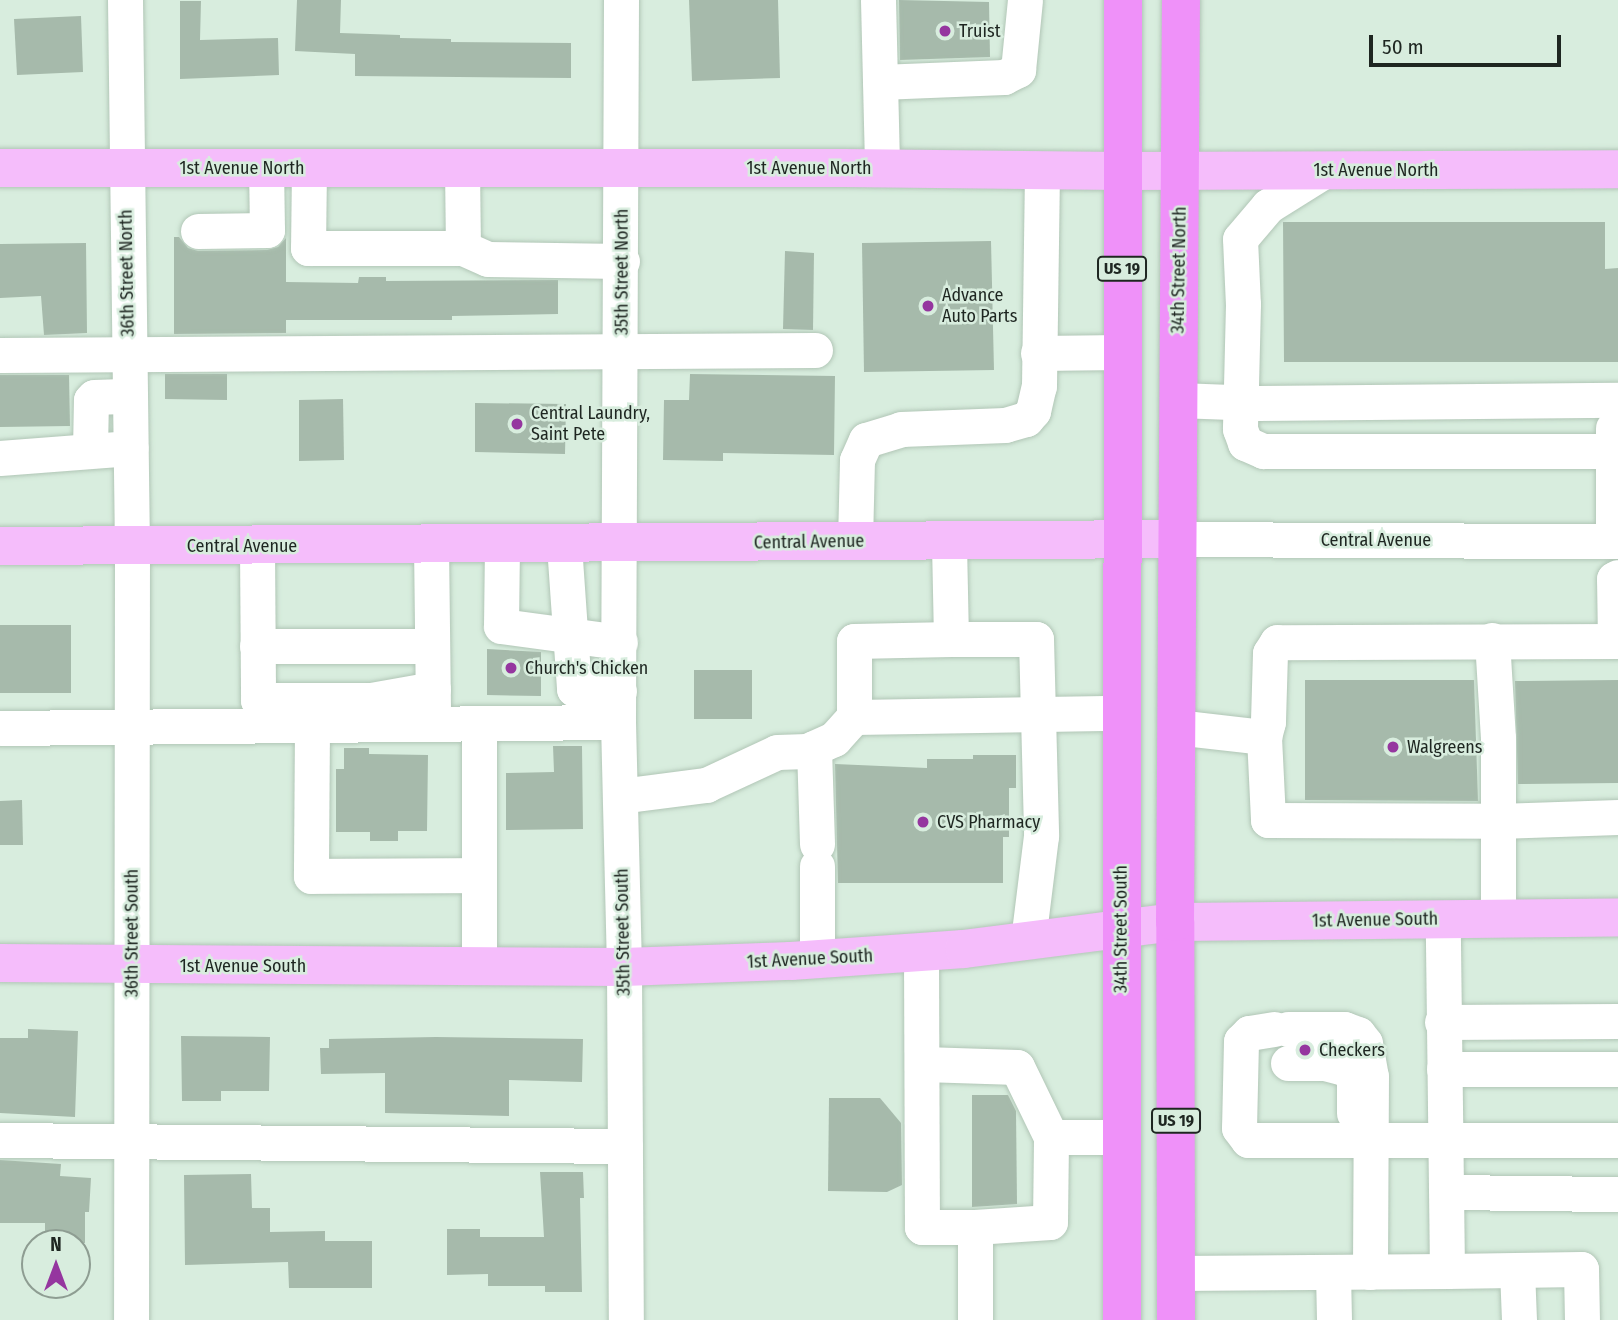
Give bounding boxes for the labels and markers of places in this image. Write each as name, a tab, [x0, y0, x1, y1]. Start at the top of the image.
place label: Truist	[959, 20, 1001, 42]
marker: Truist	[937, 23, 953, 39]
place label: Advance Auto Parts	[942, 285, 1017, 328]
marker: Advance Auto Parts	[920, 298, 936, 314]
place label: Central Laundry, Saint Pete	[531, 403, 650, 446]
marker: Central Laundry, Saint Pete	[509, 416, 525, 432]
place label: Church's Chicken	[525, 657, 648, 679]
marker: Church's Chicken	[503, 660, 519, 676]
place label: Walgreens	[1407, 736, 1483, 758]
marker: Walgreens	[1385, 739, 1401, 755]
place label: CVS Pharmacy	[937, 811, 1040, 833]
marker: CVS Pharmacy	[915, 814, 931, 830]
place label: Checkers	[1319, 1039, 1385, 1061]
marker: Checkers	[1297, 1042, 1313, 1058]

